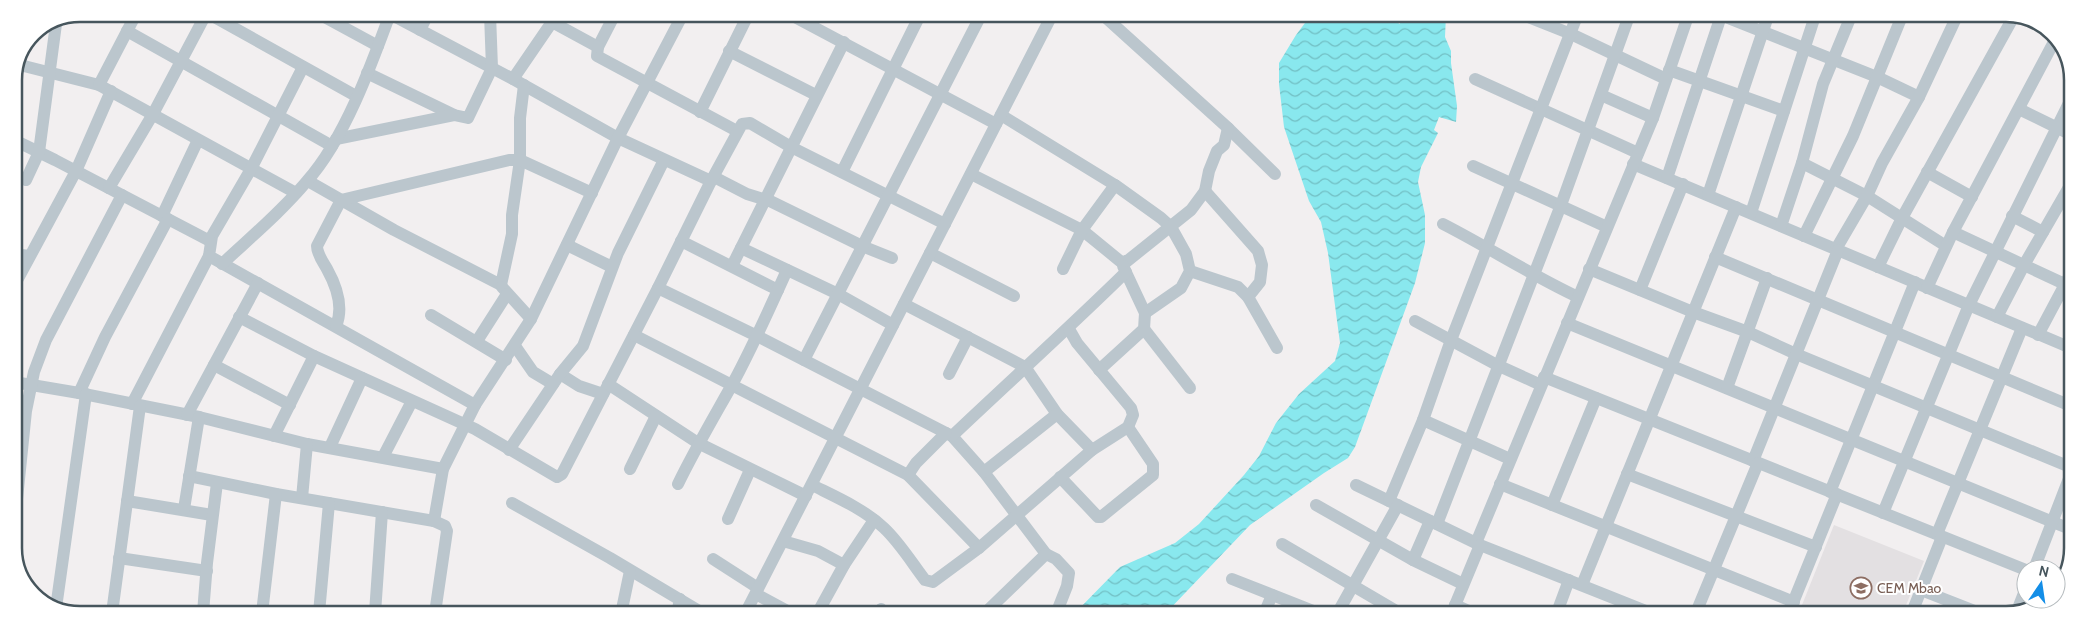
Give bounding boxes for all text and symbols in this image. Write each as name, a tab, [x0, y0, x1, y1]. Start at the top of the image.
north arrow	[2016, 559, 2066, 609]
text: N	[2037, 561, 2051, 581]
school or university icon: CEM Mbao	[1849, 576, 1873, 600]
place label: CEM Mbao	[1877, 579, 1942, 597]

